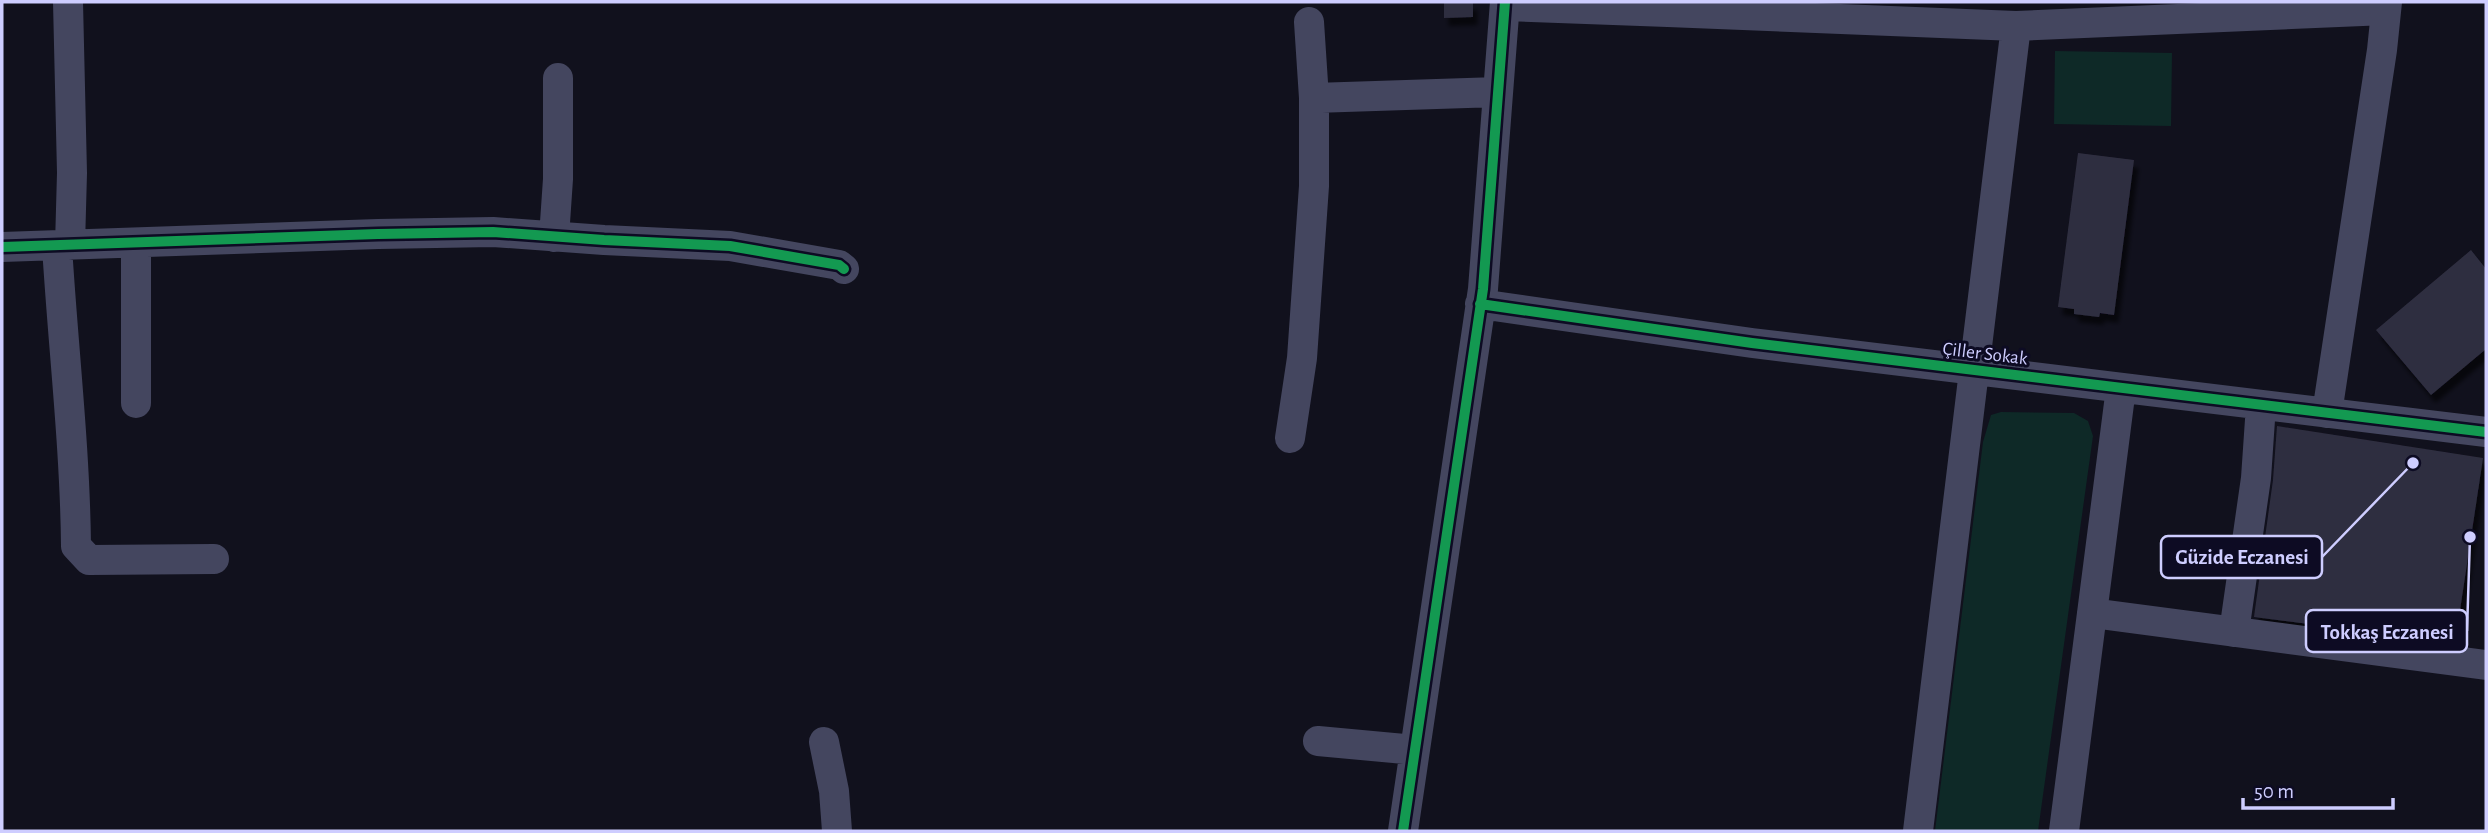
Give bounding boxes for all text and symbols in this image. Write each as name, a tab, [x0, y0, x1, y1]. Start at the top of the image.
street label: Çiller Sokak	[1941, 339, 2029, 369]
callout: Güzide Eczanesi	[2161, 536, 2322, 578]
text: Güzide Eczanesi	[2175, 547, 2309, 568]
callout: Tokkaş Eczanesi	[2306, 610, 2467, 652]
text: Tokkaş Eczanesi	[2320, 622, 2454, 643]
scale bar	[2243, 766, 2394, 810]
text: 50 m	[2254, 781, 2294, 802]

